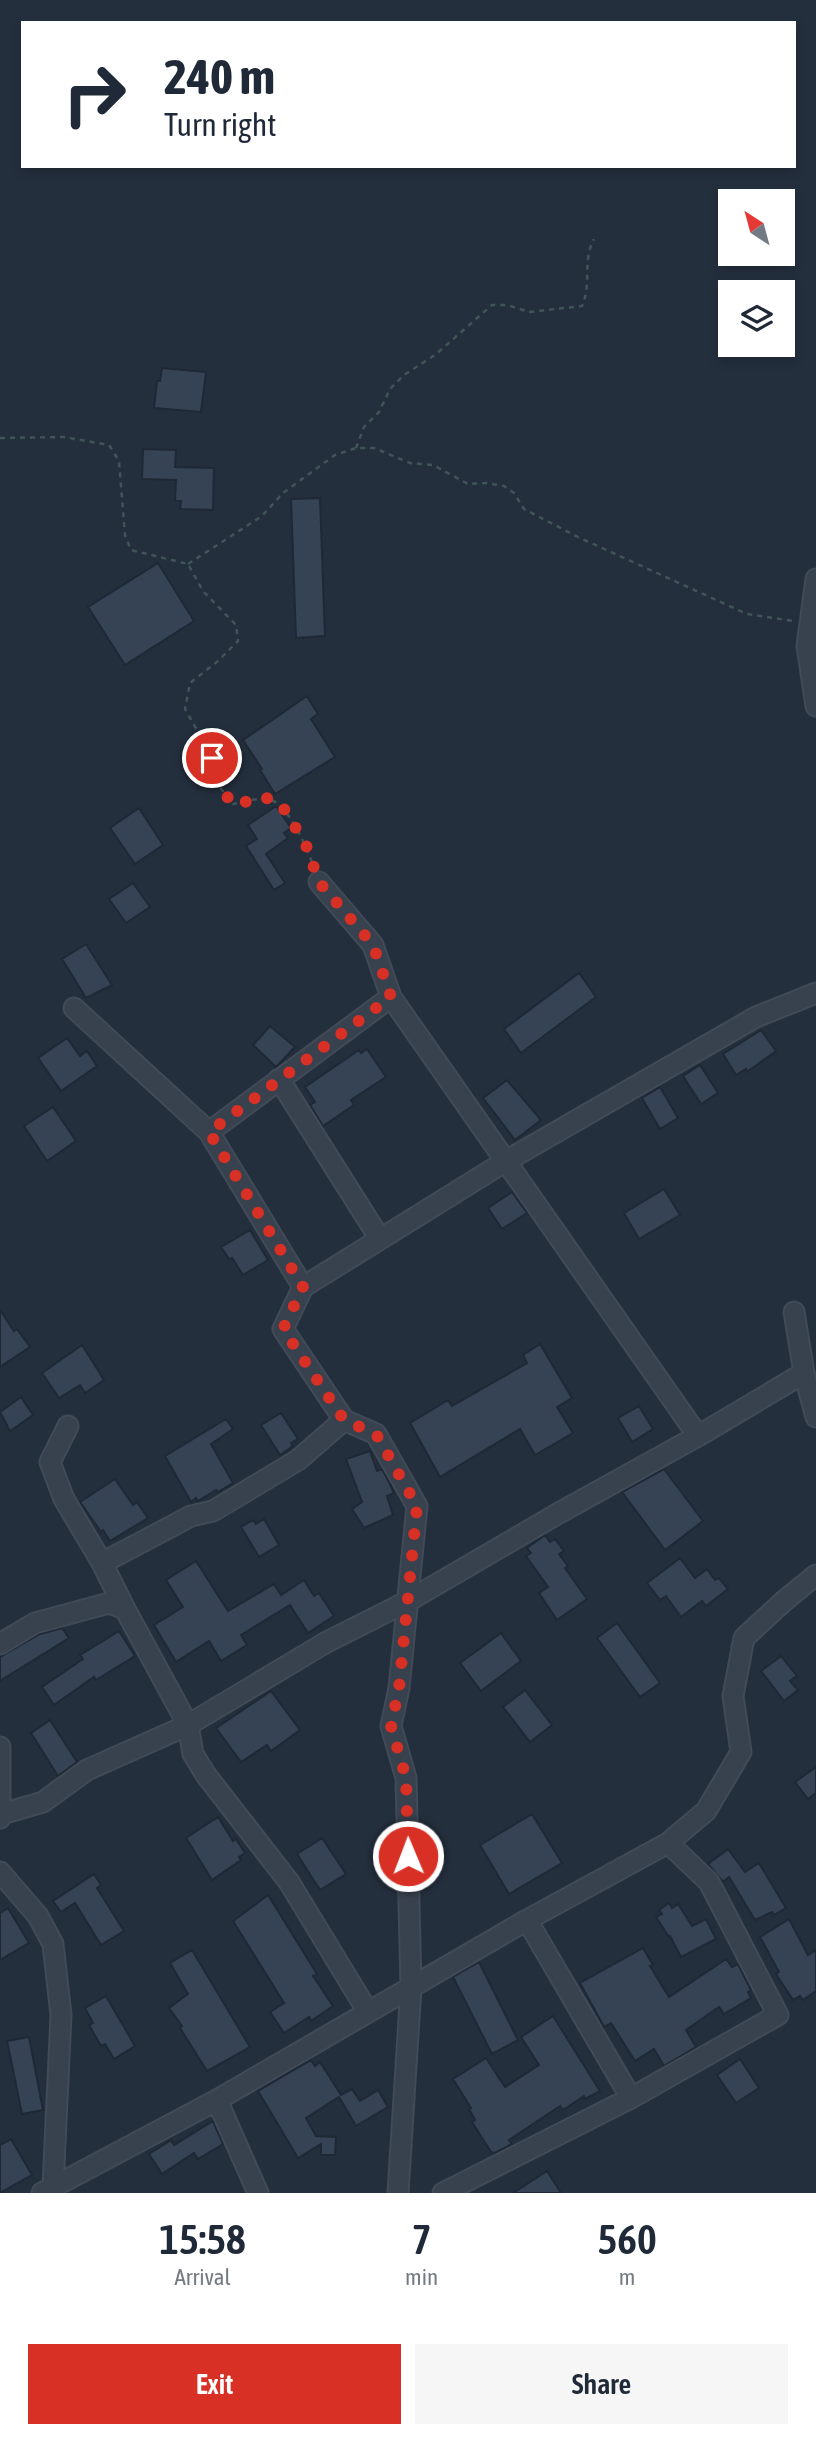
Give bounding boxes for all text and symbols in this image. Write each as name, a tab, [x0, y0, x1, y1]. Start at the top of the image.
text: 240 m	[164, 48, 275, 104]
icon: right	[49, 49, 140, 140]
text: Turn right	[164, 106, 277, 143]
north arrow	[718, 189, 794, 266]
map controls	[718, 189, 795, 357]
button: layers	[718, 280, 795, 357]
pin	[182, 728, 242, 788]
icon: arrive	[193, 739, 231, 777]
position arrow	[371, 1819, 445, 1893]
text: 15:58	[159, 2215, 246, 2263]
text: 7	[412, 2215, 431, 2263]
text: 560	[597, 2215, 657, 2263]
text: Arrival	[174, 2264, 231, 2290]
text: min	[405, 2264, 438, 2290]
text: m	[619, 2264, 635, 2290]
button: Exit	[28, 2344, 401, 2424]
button: Share	[415, 2344, 788, 2424]

